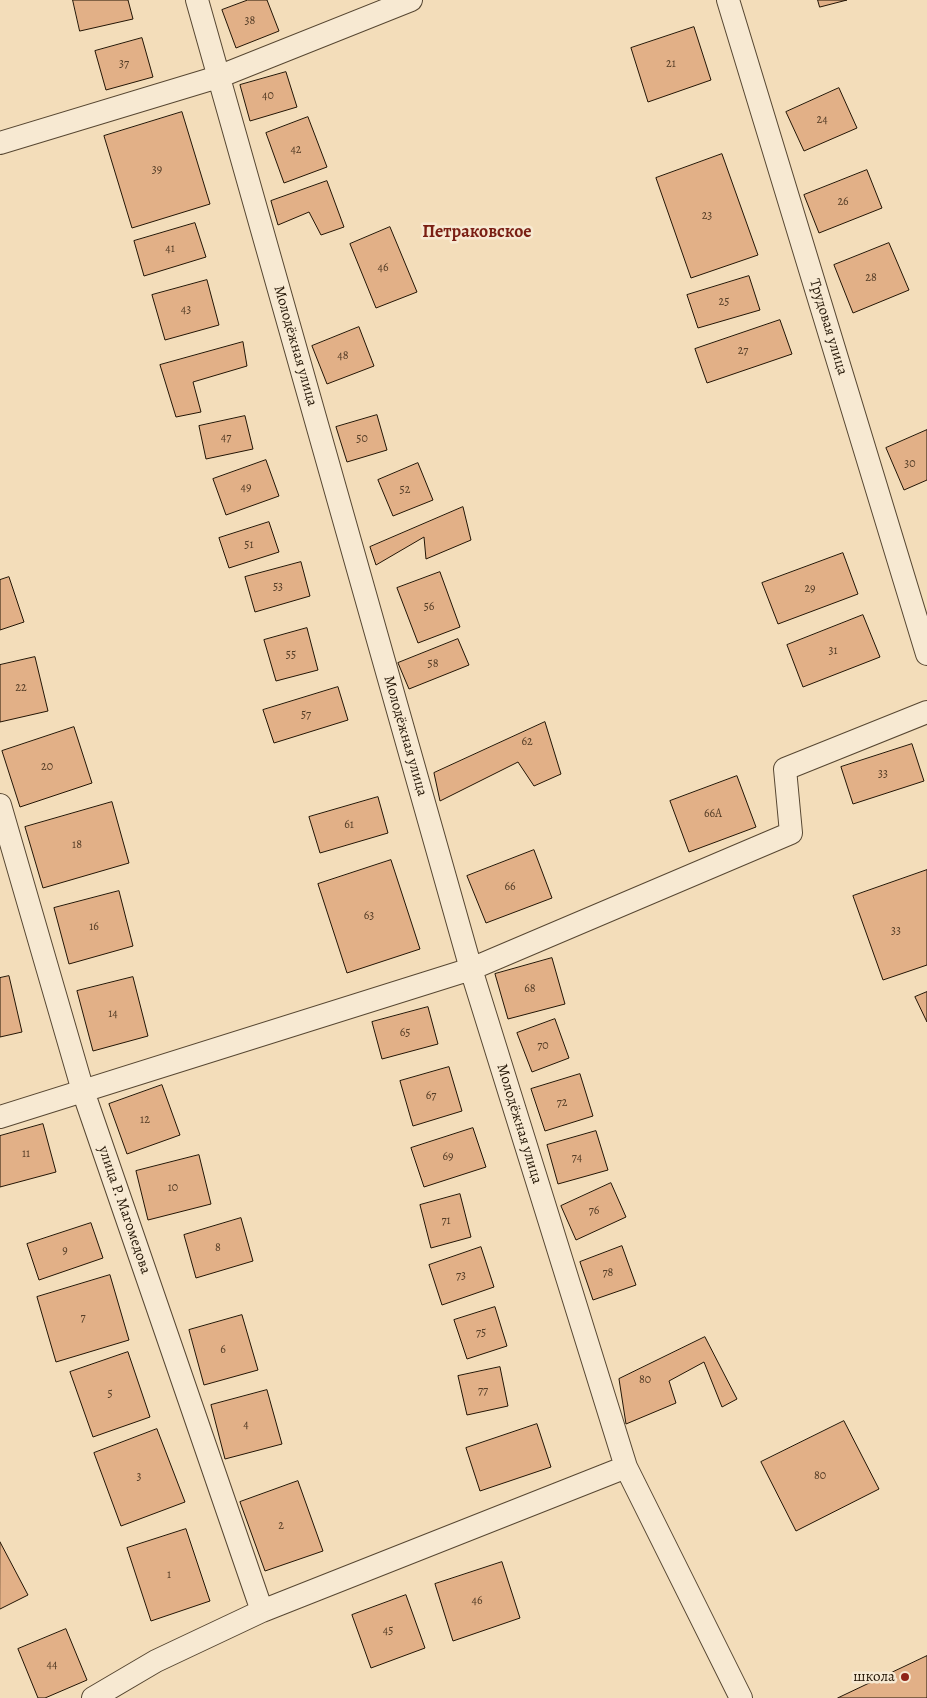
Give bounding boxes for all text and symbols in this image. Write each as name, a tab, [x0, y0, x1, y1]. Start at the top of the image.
house number: 38	[245, 14, 255, 28]
house number: 37	[119, 57, 129, 71]
house number: 21	[666, 57, 676, 71]
house number: 40	[262, 89, 274, 103]
house number: 24	[816, 113, 828, 127]
house number: 42	[290, 143, 302, 157]
house number: 39	[152, 163, 162, 177]
house number: 26	[837, 195, 849, 209]
house number: 23	[702, 209, 712, 223]
district label: Петраковское	[422, 222, 532, 244]
house number: 41	[165, 242, 175, 256]
house number: 46	[378, 261, 388, 275]
house number: 28	[865, 271, 877, 285]
street label: Трудовая улица	[805, 277, 851, 377]
street label: Молодёжная улица	[269, 284, 321, 408]
house number: 25	[719, 295, 729, 309]
house number: 43	[181, 303, 191, 317]
house number: 27	[738, 344, 748, 358]
house number: 48	[337, 349, 349, 363]
house number: 47	[221, 431, 231, 445]
house number: 50	[356, 432, 368, 446]
house number: 30	[904, 457, 916, 471]
house number: 49	[241, 481, 251, 495]
house number: 52	[400, 483, 410, 497]
house number: 51	[244, 538, 254, 552]
house number: 53	[273, 580, 283, 594]
house number: 29	[804, 582, 816, 596]
house number: 56	[424, 600, 434, 614]
house number: 31	[828, 644, 838, 658]
house number: 55	[286, 648, 296, 662]
house number: 58	[428, 657, 438, 671]
street label: Молодёжная улица	[379, 674, 431, 798]
house number: 22	[15, 681, 27, 695]
house number: 57	[301, 708, 311, 722]
house number: 62	[521, 735, 533, 749]
house number: 20	[41, 760, 53, 774]
house number: 33	[878, 767, 888, 781]
house number: 66А	[704, 807, 722, 821]
house number: 61	[344, 818, 354, 832]
house number: 18	[72, 838, 82, 852]
house number: 66	[504, 880, 516, 894]
house number: 63	[364, 909, 374, 923]
house number: 16	[89, 920, 99, 934]
house number: 33	[891, 924, 901, 938]
house number: 68	[524, 982, 536, 996]
house number: 14	[108, 1007, 118, 1021]
house number: 65	[400, 1026, 410, 1040]
house number: 70	[537, 1039, 549, 1053]
street label: Молодёжная улица	[492, 1062, 546, 1186]
house number: 67	[426, 1089, 436, 1103]
house number: 72	[557, 1096, 567, 1110]
house number: 12	[140, 1113, 150, 1127]
street label: улица Р. Магомедова	[94, 1144, 154, 1276]
house number: 11	[22, 1147, 30, 1161]
house number: 69	[442, 1150, 454, 1164]
house number: 74	[572, 1151, 582, 1165]
house number: 10	[168, 1181, 178, 1195]
house number: 76	[589, 1204, 599, 1218]
house number: 71	[441, 1214, 451, 1228]
house number: 8	[215, 1241, 221, 1255]
house number: 9	[62, 1244, 68, 1258]
house number: 78	[603, 1266, 613, 1280]
house number: 73	[456, 1269, 466, 1283]
house number: 7	[80, 1311, 86, 1325]
house number: 75	[476, 1326, 486, 1340]
house number: 6	[220, 1343, 226, 1357]
house number: 80	[639, 1373, 651, 1387]
house number: 77	[478, 1384, 488, 1398]
house number: 5	[107, 1387, 113, 1401]
house number: 4	[243, 1418, 249, 1432]
house number: 80	[814, 1469, 826, 1483]
house number: 3	[137, 1470, 141, 1484]
house number: 2	[278, 1519, 284, 1533]
house number: 1	[167, 1568, 171, 1582]
house number: 46	[472, 1594, 482, 1608]
house number: 45	[383, 1624, 393, 1638]
house number: 44	[47, 1658, 57, 1672]
place label: школа	[853, 1668, 895, 1686]
marker: школа	[899, 1671, 911, 1683]

